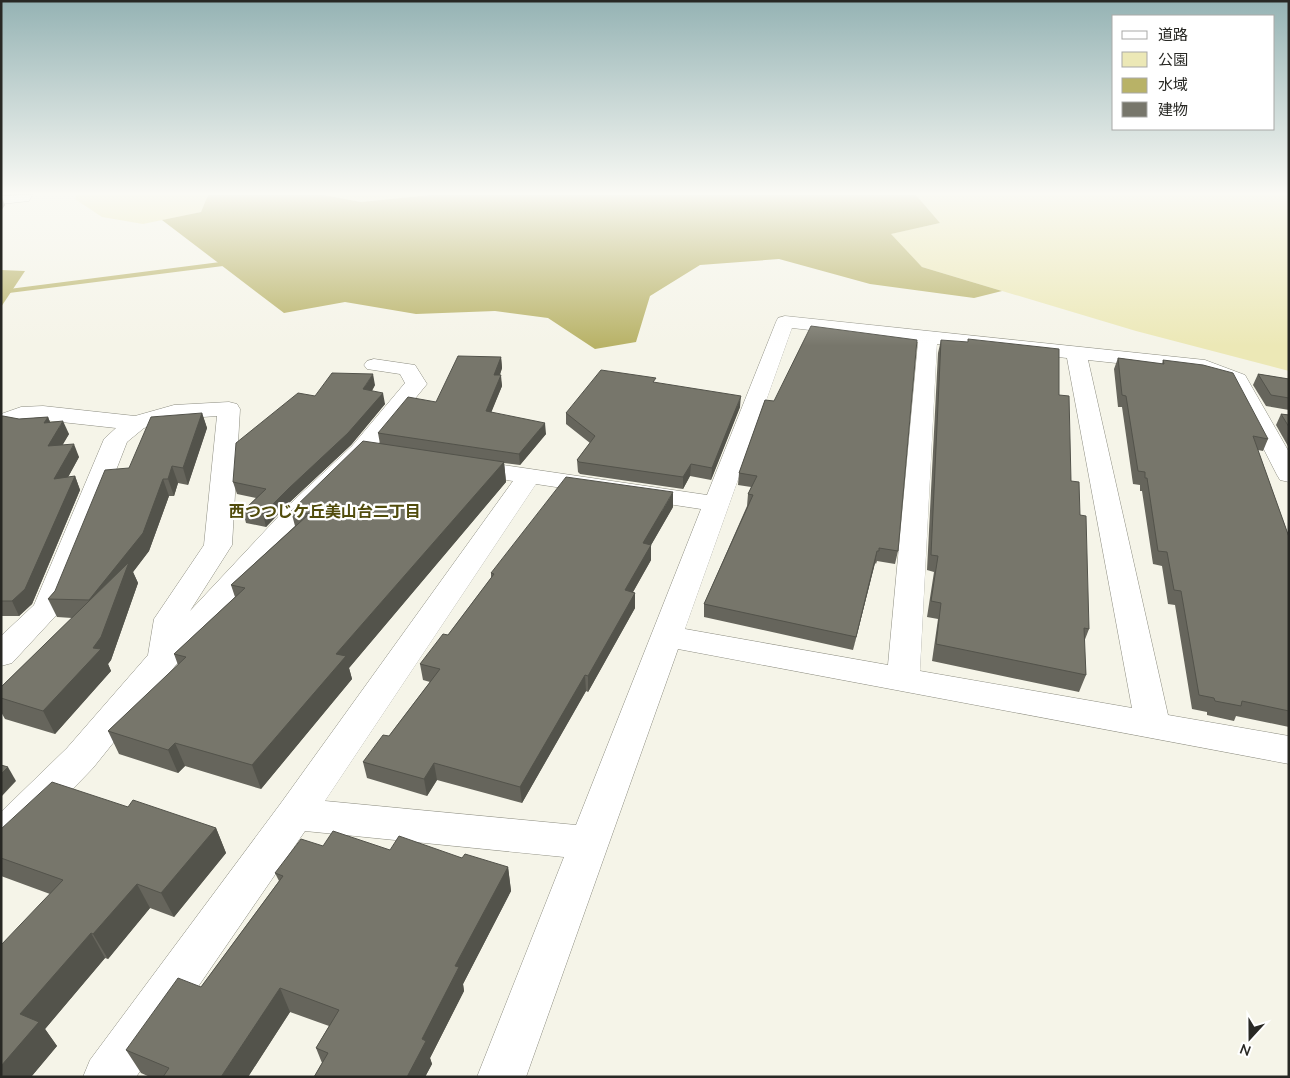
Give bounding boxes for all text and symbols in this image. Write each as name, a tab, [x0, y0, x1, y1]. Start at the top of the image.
legend	[1112, 15, 1275, 130]
text: 道路	[1158, 25, 1188, 45]
text: 公園	[1158, 50, 1188, 70]
text: 水域	[1158, 75, 1188, 95]
text: 建物	[1158, 100, 1188, 120]
district label: 西つつじケ丘美山台二丁目	[229, 501, 421, 523]
north arrow	[1225, 1013, 1275, 1063]
text: N	[1237, 1039, 1254, 1060]

